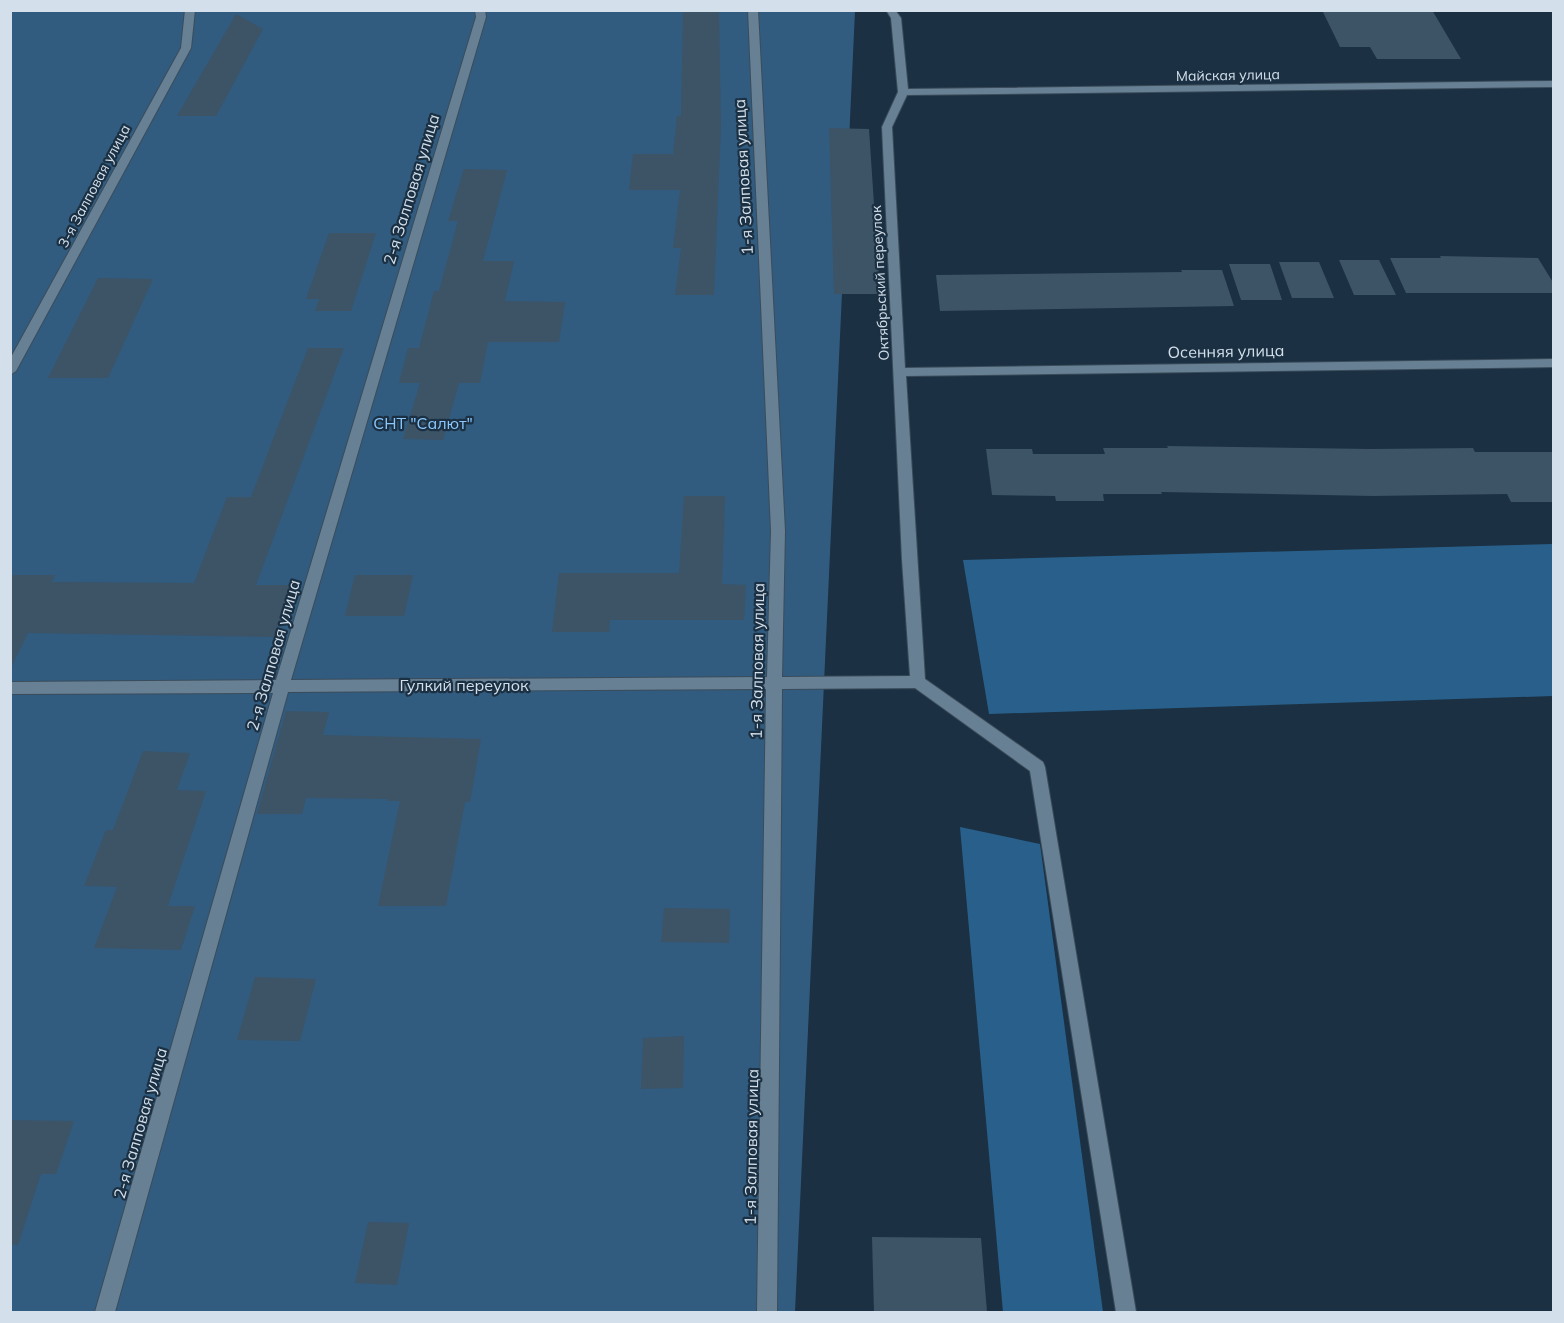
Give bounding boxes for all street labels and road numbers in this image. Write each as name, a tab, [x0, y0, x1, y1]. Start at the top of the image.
street label: Майская улица	[1176, 65, 1280, 85]
street label: 1-я Залповая улица	[729, 99, 757, 255]
street label: 2-я Залповая улица	[379, 111, 443, 267]
street label: 3-я Залповая улица	[54, 121, 134, 251]
street label: Октябрьский переулок	[867, 205, 893, 361]
street label: Осенняя улица	[1167, 340, 1285, 362]
street label: 2-я Залповая улица	[242, 577, 304, 733]
street label: 1-я Залповая улица	[746, 583, 768, 739]
street label: Гулкий переулок	[399, 675, 529, 695]
street label: 2-я Залповая улица	[109, 1045, 171, 1201]
street label: 1-я Залповая улица	[740, 1069, 762, 1225]

